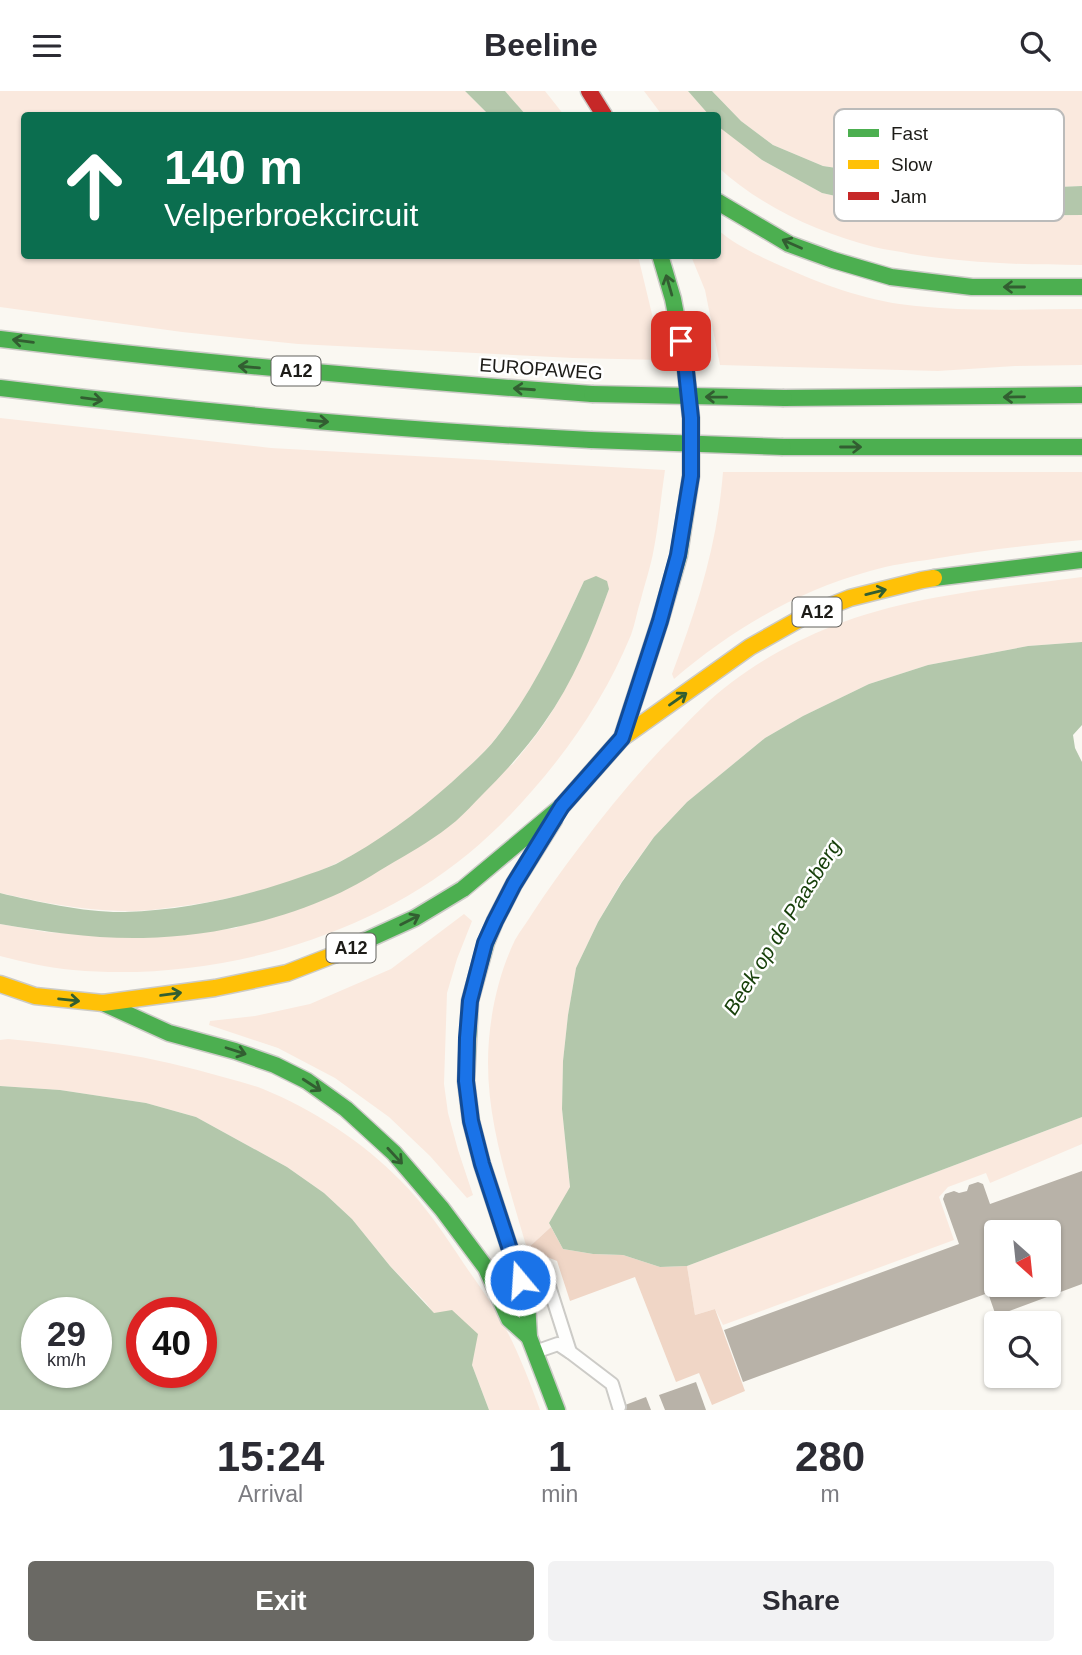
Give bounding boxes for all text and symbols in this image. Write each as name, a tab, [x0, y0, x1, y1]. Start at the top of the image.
icon: menu	[28, 27, 66, 65]
text: Beeline	[484, 27, 598, 63]
icon: search	[1016, 27, 1054, 65]
legend	[834, 109, 1064, 221]
text: Fast	[891, 123, 929, 144]
icon: ahead	[49, 140, 140, 231]
text: 140 m	[164, 140, 303, 194]
text: Slow	[891, 154, 932, 175]
text: Jam	[891, 186, 927, 207]
text: Velperbroekcircuit	[164, 197, 418, 233]
one-way arrow	[782, 237, 804, 250]
one-way arrow	[661, 274, 674, 296]
one-way arrow	[1003, 280, 1026, 294]
pin	[651, 311, 711, 371]
icon: arrive	[662, 322, 700, 360]
one-way arrow	[12, 335, 34, 348]
street label: EUROPAWEG	[479, 354, 603, 384]
road number: A12	[272, 357, 320, 385]
one-way arrow	[238, 360, 260, 373]
one-way arrow	[513, 382, 536, 395]
one-way arrow	[705, 390, 728, 403]
one-way arrow	[1003, 390, 1026, 403]
one-way arrow	[80, 393, 103, 406]
one-way arrow	[307, 415, 329, 428]
one-way arrow	[839, 440, 862, 454]
one-way arrow	[864, 585, 887, 598]
road number: A12	[792, 597, 842, 627]
one-way arrow	[668, 692, 687, 706]
water label: Beek op de Paasberg	[719, 835, 845, 1019]
one-way arrow	[399, 913, 419, 927]
road number: A12	[326, 933, 376, 963]
one-way arrow	[159, 987, 181, 1000]
one-way arrow	[57, 993, 80, 1006]
one-way arrow	[224, 1046, 246, 1059]
one-way arrow	[302, 1078, 321, 1092]
one-way arrow	[387, 1147, 404, 1164]
north arrow	[984, 1220, 1060, 1297]
map controls	[984, 1220, 1061, 1388]
position arrow	[483, 1243, 557, 1317]
speed limit sign: 40	[126, 1297, 217, 1388]
button: search	[984, 1311, 1061, 1388]
text: 29	[47, 1314, 86, 1353]
text: km/h	[47, 1350, 86, 1370]
text: 15:24	[217, 1433, 324, 1480]
text: 1	[548, 1433, 571, 1480]
text: 280	[795, 1433, 865, 1480]
text: Arrival	[238, 1481, 303, 1507]
text: min	[541, 1481, 578, 1507]
text: m	[821, 1481, 840, 1507]
button: Exit	[28, 1561, 534, 1641]
button: Share	[548, 1561, 1054, 1641]

